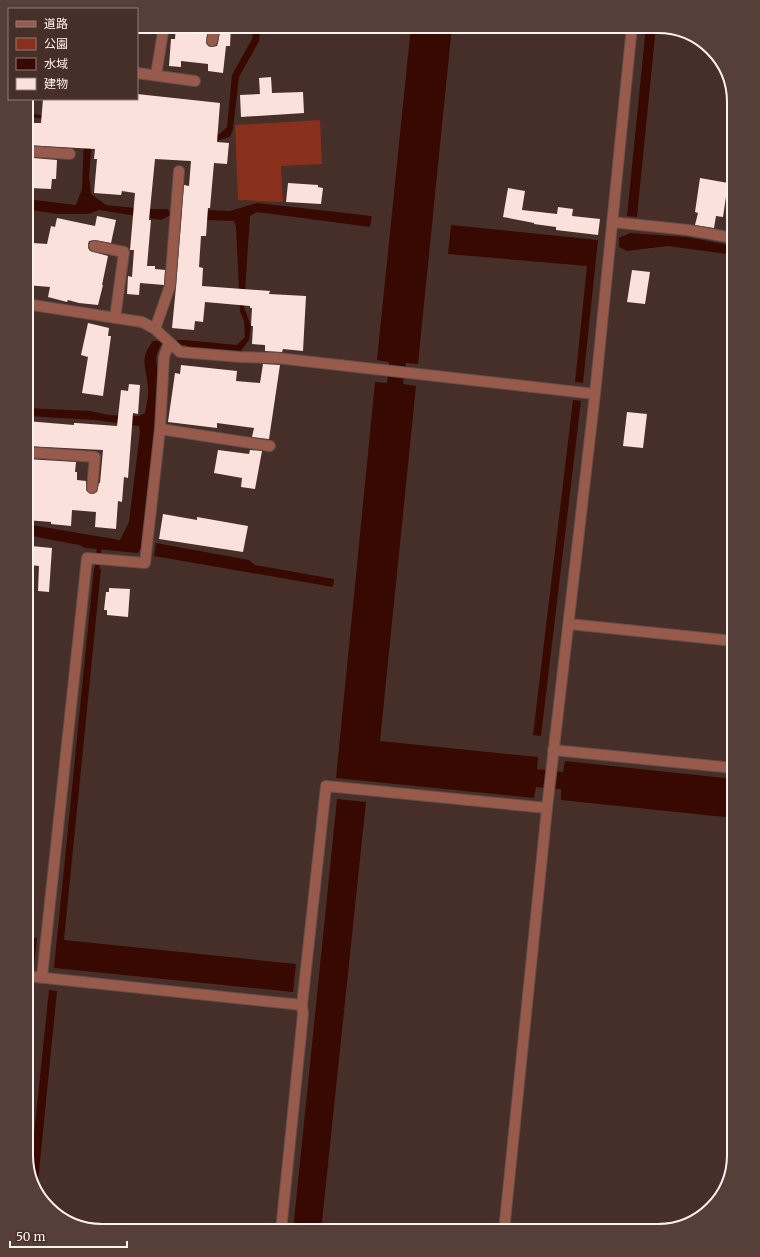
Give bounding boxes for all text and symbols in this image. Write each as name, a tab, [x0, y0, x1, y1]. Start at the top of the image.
legend	[8, 8, 138, 100]
text: 道路	[44, 16, 68, 31]
text: 公園	[44, 36, 68, 51]
text: 水域	[44, 56, 68, 71]
text: 建物	[44, 76, 68, 91]
scale bar	[10, 1223, 127, 1249]
text: 50 m	[16, 1229, 45, 1244]

